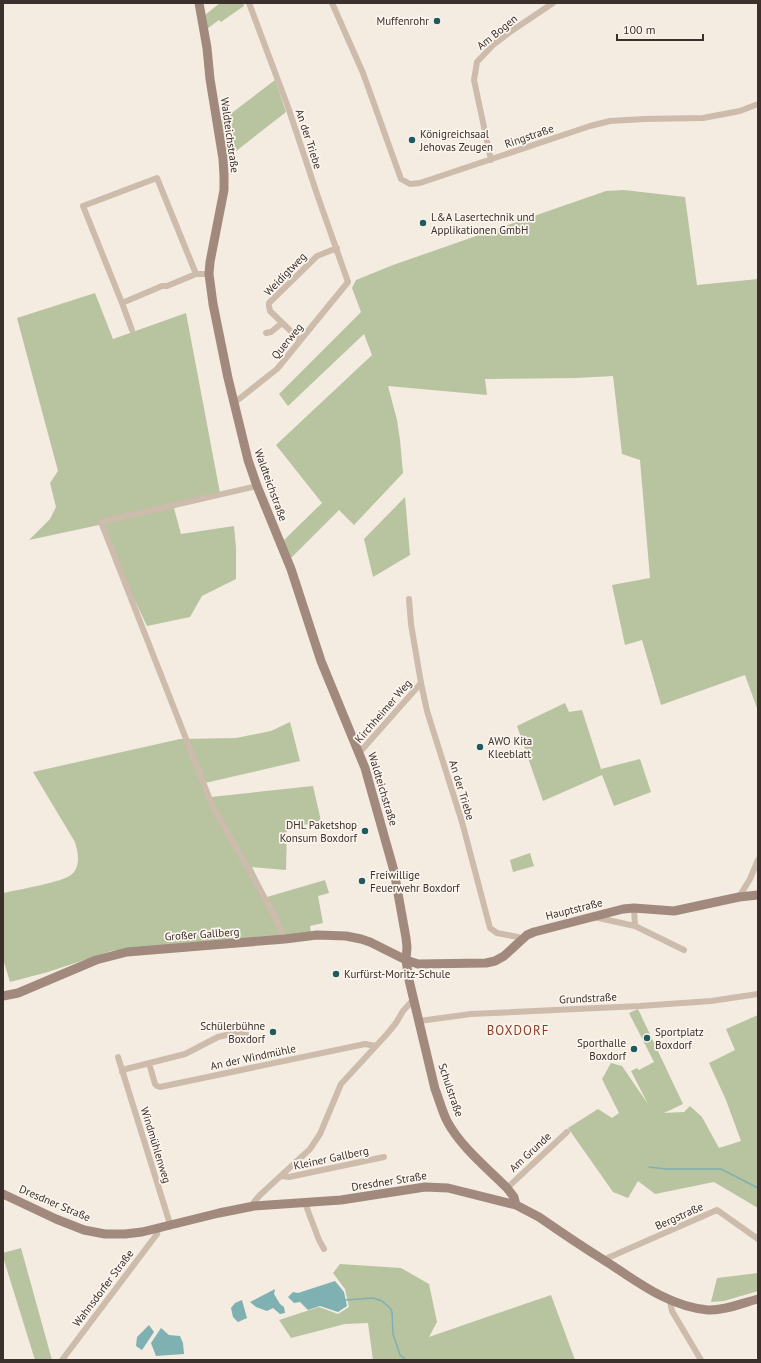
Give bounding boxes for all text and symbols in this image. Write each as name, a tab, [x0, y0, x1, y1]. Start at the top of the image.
street label: Am Bogen	[474, 11, 520, 53]
place label: Muffenrohr	[376, 14, 429, 28]
marker: Muffenrohr	[432, 16, 442, 26]
scale bar	[617, 16, 703, 42]
text: 100 m	[623, 22, 656, 37]
street label: Waldteichstraße	[218, 96, 242, 174]
street label: An der Triebe	[293, 107, 325, 171]
street label: Ringstraße	[503, 121, 556, 151]
place label: Königreichsaal Jehovas Zeugen	[419, 127, 493, 154]
marker: Königreichsaal Jehovas Zeugen	[407, 135, 417, 145]
place label: L&A Lasertechnik und Applikationen GmbH	[431, 210, 535, 237]
marker: L&A Lasertechnik und Applikationen GmbH	[418, 218, 428, 228]
street label: Weidigtweg	[261, 249, 309, 299]
street label: Querweg	[268, 320, 306, 362]
street label: Waldteichstraße	[251, 447, 291, 523]
street label: Kirchheimer Weg	[351, 676, 415, 746]
place label: AWO Kita Kleeblatt	[488, 734, 532, 761]
marker: AWO Kita Kleeblatt	[475, 742, 485, 752]
street label: Waldteichstraße	[365, 751, 401, 828]
street label: An der Triebe	[446, 758, 478, 822]
place label: DHL Paketshop Konsum Boxdorf	[280, 818, 357, 845]
marker: DHL Paketshop Konsum Boxdorf	[360, 826, 370, 836]
place label: Freiwillige Feuerwehr Boxdorf	[370, 868, 460, 895]
marker: Freiwillige Feuerwehr Boxdorf	[357, 876, 367, 886]
street label: Hauptstraße	[544, 895, 604, 923]
street label: Großer Gallberg	[164, 924, 240, 944]
place label: Kurfürst-Moritz-Schule	[344, 967, 451, 981]
marker: Kurfürst-Moritz-Schule	[331, 969, 341, 979]
street label: Grundstraße	[559, 989, 618, 1007]
place label: Schülerbühne Boxdorf	[200, 1019, 265, 1046]
district label: BOXDORF	[487, 1022, 549, 1039]
place label: Sportplatz Boxdorf	[655, 1025, 704, 1052]
marker: Schülerbühne Boxdorf	[268, 1027, 278, 1037]
marker: Sportplatz Boxdorf	[642, 1033, 652, 1043]
place label: Sporthalle Boxdorf	[577, 1036, 626, 1063]
street label: An der Windmühle	[209, 1041, 297, 1073]
marker: Sporthalle Boxdorf	[629, 1044, 639, 1054]
street label: Schulstraße	[435, 1061, 467, 1119]
street label: Windmühlenweg	[138, 1105, 174, 1185]
street label: Am Grunde	[506, 1129, 554, 1175]
street label: Kleiner Gallberg	[292, 1143, 370, 1173]
street label: Dresdner Straße	[350, 1168, 428, 1194]
street label: Dresdner Straße	[17, 1182, 93, 1224]
street label: Bergstraße	[653, 1199, 706, 1233]
street label: Wahnsdorfer Straße	[69, 1246, 137, 1329]

